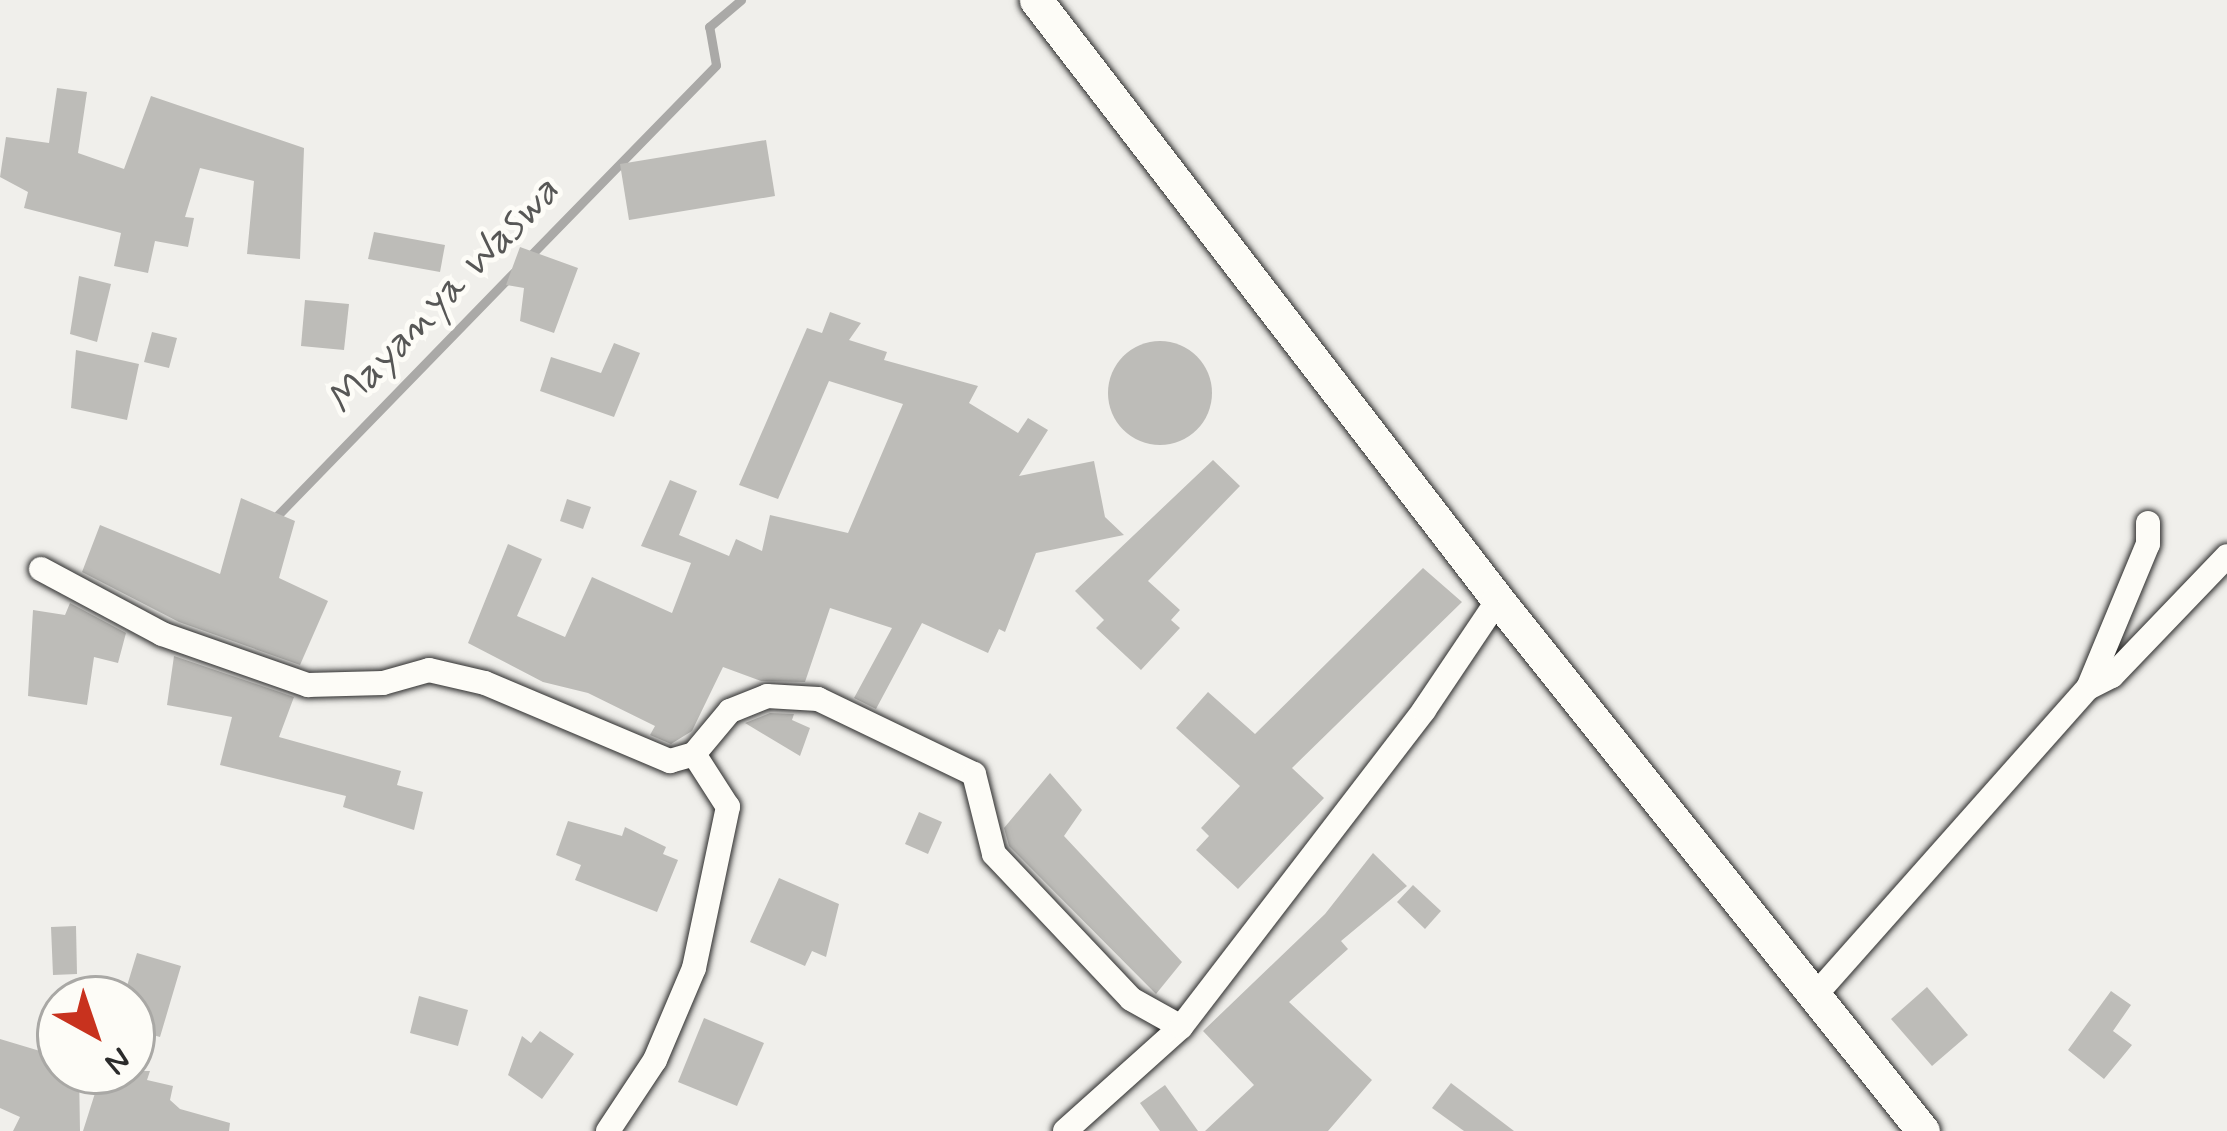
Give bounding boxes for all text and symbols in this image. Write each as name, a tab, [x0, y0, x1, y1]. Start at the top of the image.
water label: Mayanya Waswa	[314, 164, 574, 430]
north arrow	[36, 975, 156, 1095]
text: N	[95, 1036, 140, 1084]

